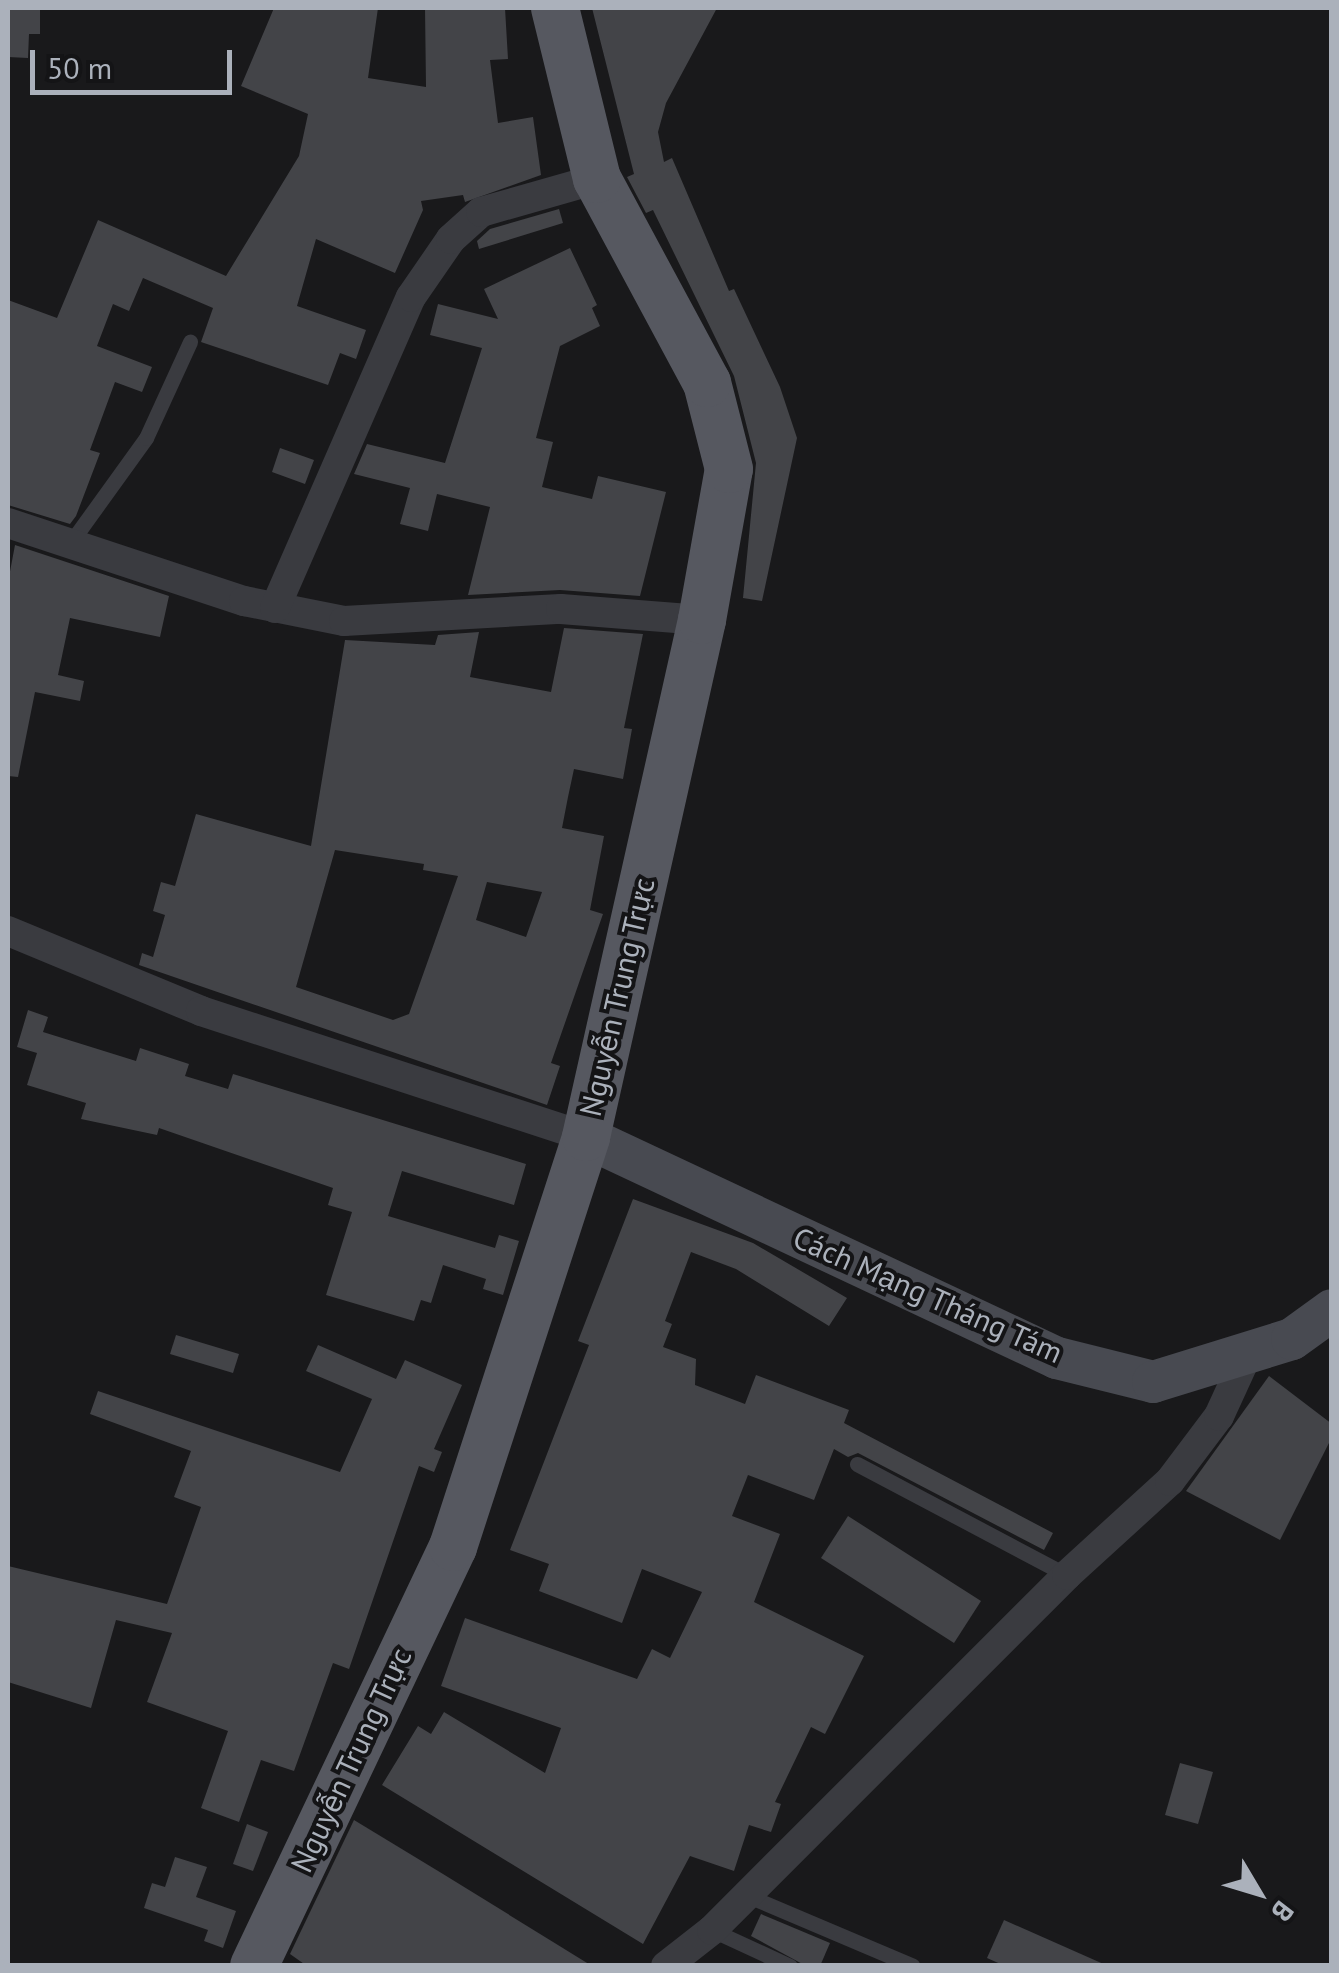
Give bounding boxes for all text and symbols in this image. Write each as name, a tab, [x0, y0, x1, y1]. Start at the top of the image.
scale bar	[35, 30, 238, 92]
text: 50 m	[47, 48, 112, 87]
street label: Nguyễn Trung Trực	[572, 873, 662, 1121]
street label: Cách Mạng Tháng Tám	[787, 1219, 1069, 1371]
street label: Nguyễn Trung Trực	[283, 1641, 419, 1879]
north arrow	[1209, 1843, 1309, 1943]
text: B	[1263, 1894, 1303, 1930]

